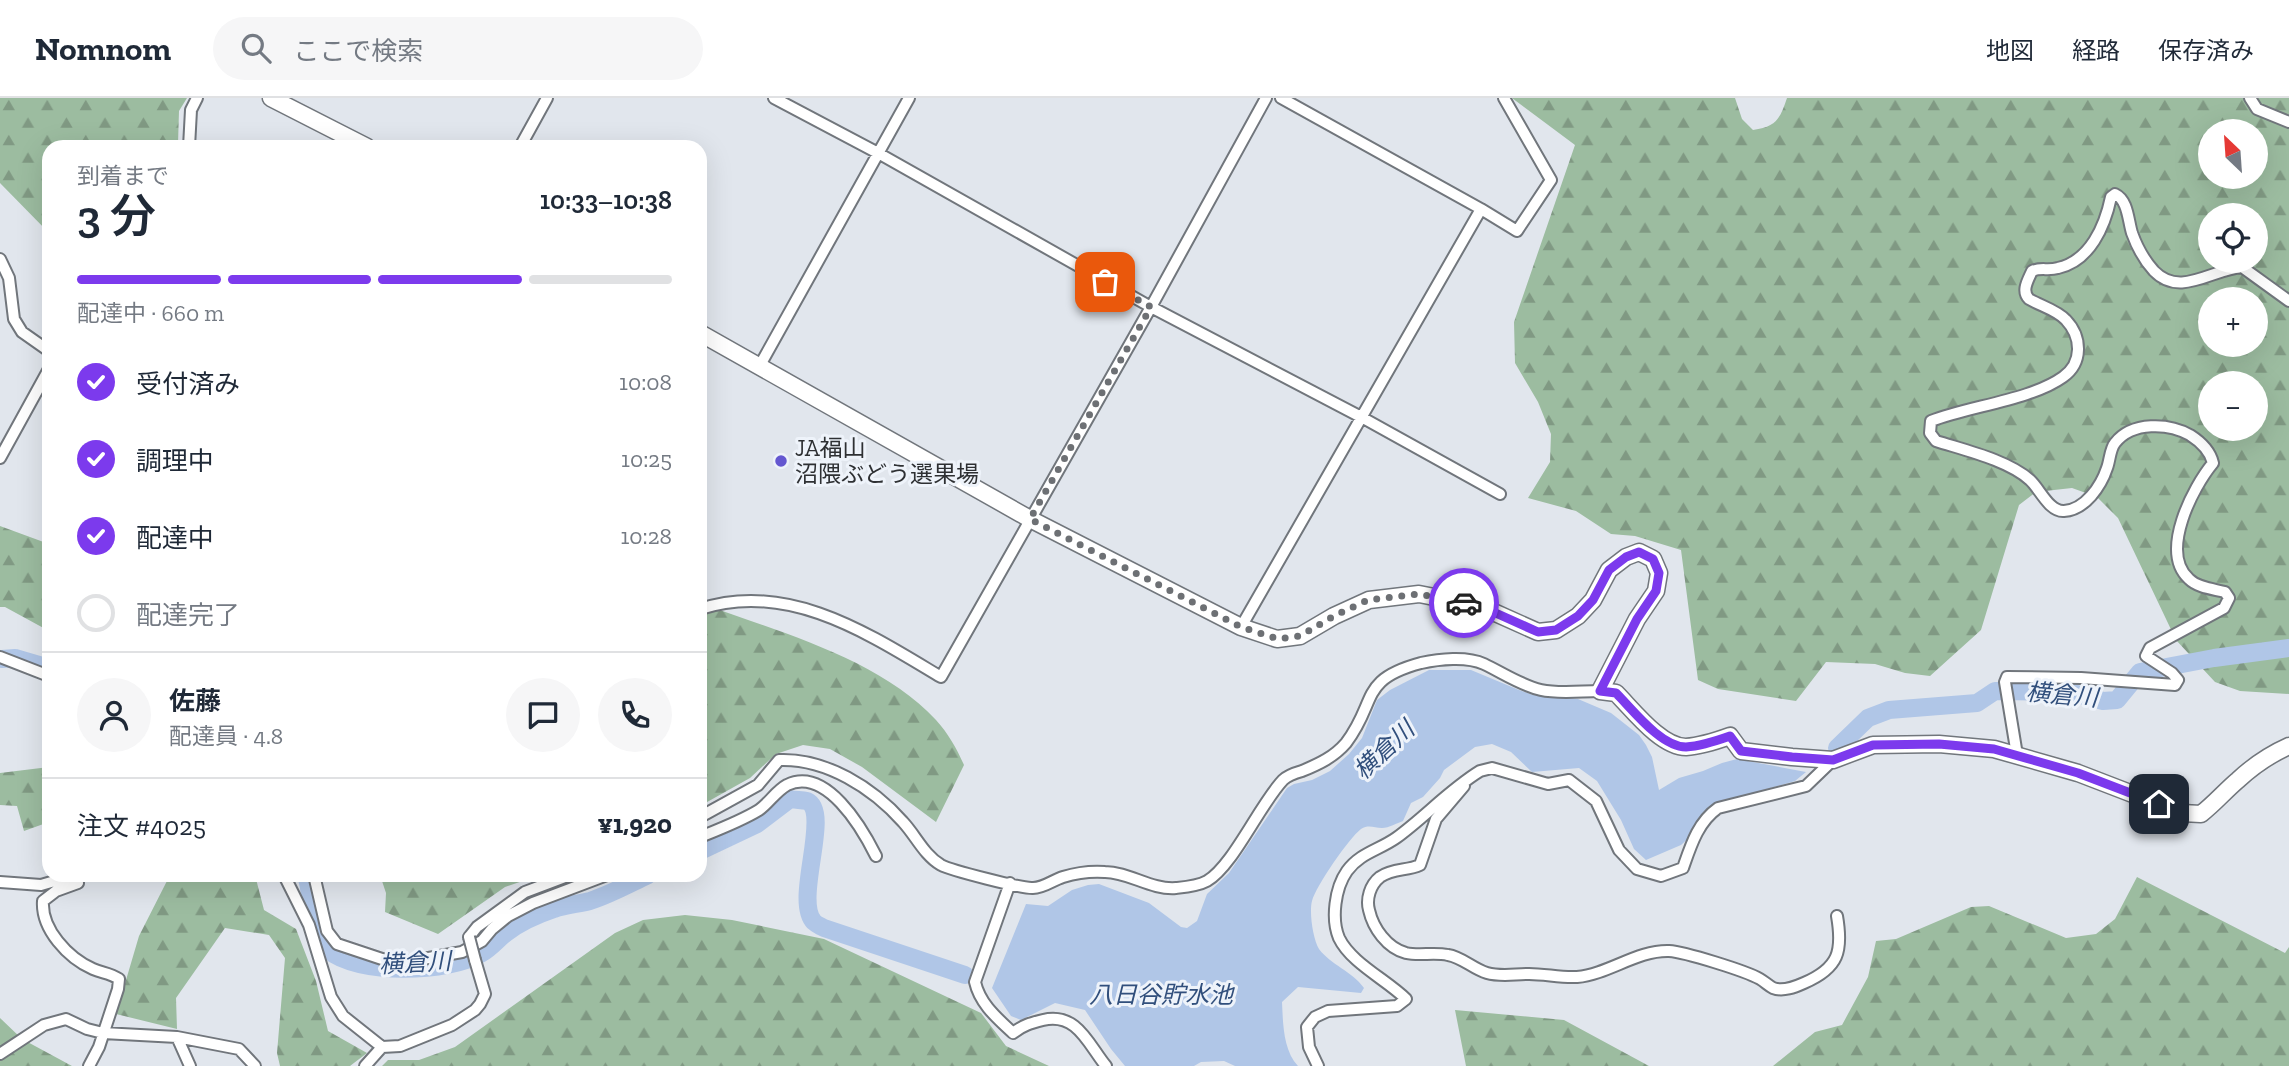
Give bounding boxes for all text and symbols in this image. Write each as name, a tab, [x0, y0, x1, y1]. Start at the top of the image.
search box	[213, 17, 703, 80]
text: Nomnom	[35, 29, 171, 68]
icon: search	[237, 29, 275, 67]
text: ここで検索	[293, 35, 423, 67]
text: 地図	[1986, 36, 2034, 65]
text: 経路	[2072, 36, 2120, 65]
text: 保存済み	[2158, 36, 2254, 65]
north arrow	[2198, 119, 2268, 189]
map controls	[2198, 119, 2268, 441]
text: 到着まで	[77, 162, 169, 190]
text: 10:33–10:38	[540, 184, 672, 216]
text: 3 分	[77, 189, 156, 244]
button: locate	[2198, 203, 2268, 273]
pin	[1075, 252, 1135, 312]
icon: bag	[1086, 263, 1124, 301]
button: +	[2198, 287, 2268, 357]
text: 配達中 · 660 m	[77, 299, 224, 327]
icon: check	[77, 363, 115, 401]
text: 受付済み	[136, 368, 240, 400]
text: 10:08	[619, 368, 672, 396]
button: −	[2198, 371, 2268, 441]
place label: JA福山 沼隈ぶどう選果場	[795, 434, 979, 488]
icon: check	[77, 440, 115, 478]
text: 調理中	[136, 445, 214, 477]
text: 10:25	[621, 445, 672, 473]
marker: JA福山 沼隈ぶどう選果場	[773, 453, 789, 469]
icon: check	[77, 517, 115, 555]
text: 配達中	[136, 522, 214, 554]
text: 10:28	[621, 522, 672, 550]
courier	[1429, 568, 1499, 638]
icon: car	[1445, 584, 1483, 622]
text: 配達完了	[136, 599, 240, 631]
water label: 横倉川	[2025, 677, 2102, 712]
button: person	[77, 678, 151, 752]
button: chat	[506, 678, 580, 752]
button: phone	[598, 678, 672, 752]
text: 佐藤	[169, 685, 221, 717]
water label: 横倉川	[1347, 712, 1422, 785]
text: 配達員 · 4.8	[169, 722, 283, 750]
pin	[2129, 774, 2189, 834]
icon: home	[2140, 785, 2178, 823]
text: ¥1,920	[597, 808, 672, 840]
text: 注文 #4025	[77, 810, 206, 842]
water label: 横倉川	[378, 946, 455, 979]
water label: 八日谷貯水池	[1089, 980, 1235, 1009]

